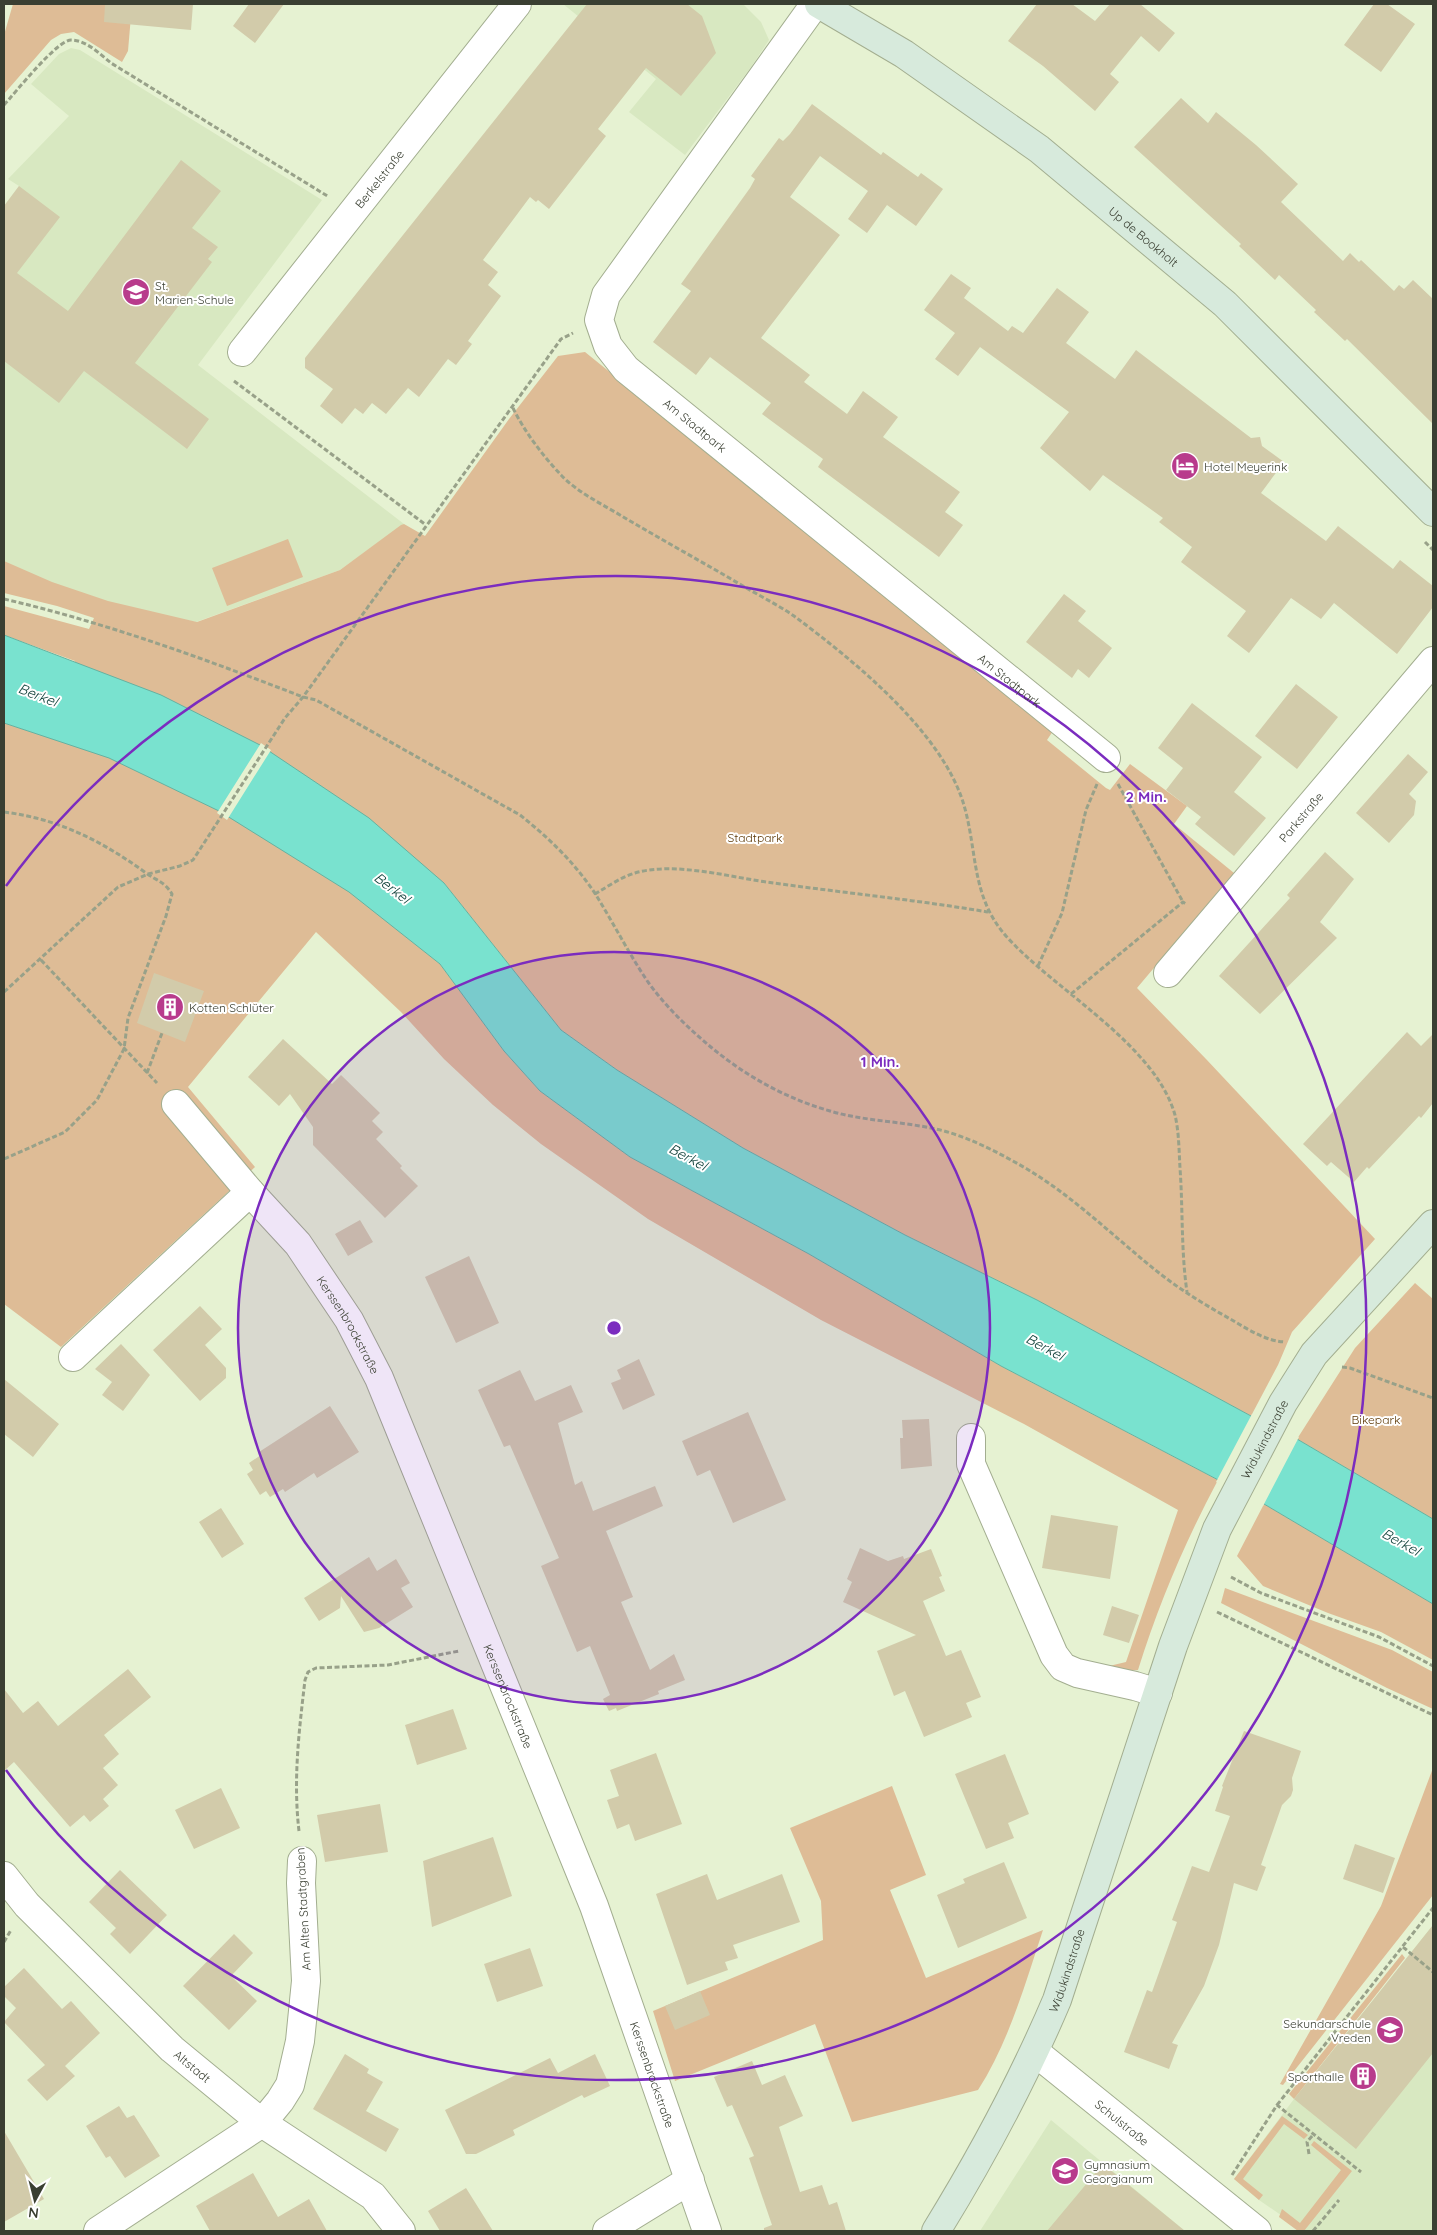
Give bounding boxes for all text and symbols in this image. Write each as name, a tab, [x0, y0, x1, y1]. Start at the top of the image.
street label: Berkelstraße	[351, 146, 407, 211]
street label: Up de Bookholt	[1106, 203, 1182, 270]
school or university icon: St. Marien-Schule	[121, 277, 151, 307]
place label: St. Marien-Schule	[155, 278, 234, 307]
street label: Am Stadtpark	[661, 395, 730, 455]
hotel icon: Hotel Meyerink	[1170, 451, 1200, 481]
place label: Hotel Meyerink	[1204, 459, 1287, 474]
street label: Am Stadtpark	[975, 650, 1044, 710]
water label: Berkel	[16, 679, 62, 711]
text: 2 Min.	[1125, 787, 1167, 806]
street label: Parkstraße	[1275, 789, 1326, 845]
park label: Stadtpark	[727, 830, 783, 845]
water label: Berkel	[370, 868, 415, 909]
building icon: Kotten Schlüter	[155, 992, 185, 1022]
place label: Kotten Schlüter	[189, 1000, 274, 1015]
text: 1 Min.	[861, 1052, 899, 1071]
water label: Berkel	[666, 1139, 712, 1175]
street label: Kerssenbrockstraße	[314, 1273, 383, 1376]
centre of rings	[605, 1319, 623, 1337]
water label: Berkel	[1023, 1329, 1069, 1365]
street label: Widukindstraße	[1237, 1397, 1291, 1481]
park label: Bikepark	[1352, 1412, 1400, 1427]
water label: Berkel	[1379, 1524, 1425, 1561]
street label: Kerssenbrockstraße	[481, 1642, 537, 1751]
street label: Am Alten Stadtgraben	[292, 1847, 314, 1971]
street label: Widukindstraße	[1045, 1927, 1087, 2015]
school or university icon: Sekundarschule Vreden	[1375, 2015, 1405, 2045]
place label: Sekundarschule Vreden	[1283, 2016, 1371, 2045]
street label: Kerssenbrockstraße	[627, 2019, 678, 2130]
street label: Altstadt	[171, 2046, 214, 2085]
building icon: Sporthalle	[1348, 2061, 1378, 2091]
place label: Sporthalle	[1288, 2069, 1344, 2084]
street label: Schulstraße	[1092, 2096, 1152, 2149]
school or university icon: Gymnasium Georgianum	[1050, 2156, 1080, 2186]
place label: Gymnasium Georgianum	[1084, 2157, 1153, 2186]
north arrow	[10, 2175, 60, 2225]
text: N	[27, 2203, 40, 2222]

